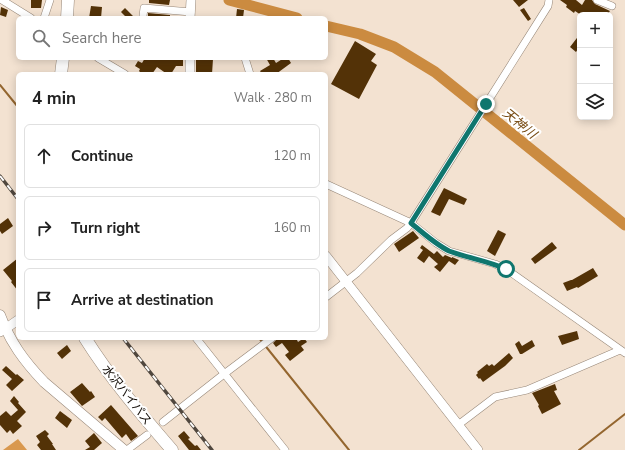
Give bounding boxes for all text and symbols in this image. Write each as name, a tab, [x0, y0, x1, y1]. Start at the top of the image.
map controls	[577, 12, 613, 120]
button: +	[577, 12, 613, 48]
search box	[16, 16, 328, 60]
icon: search	[30, 27, 52, 49]
text: Search here	[62, 28, 142, 48]
button: −	[577, 48, 613, 84]
button: layers	[577, 84, 613, 120]
text: 4 min	[32, 87, 76, 110]
text: Walk · 280 m	[234, 89, 312, 107]
route end	[477, 95, 495, 113]
water label: 天神川	[499, 105, 542, 144]
icon: ahead	[33, 145, 55, 167]
text: Continue	[71, 146, 133, 166]
text: 120 m	[273, 147, 311, 165]
icon: right	[33, 217, 55, 239]
text: Turn right	[71, 218, 140, 238]
text: 160 m	[273, 219, 311, 237]
route start	[497, 260, 515, 278]
icon: arrive	[33, 289, 55, 311]
text: Arrive at destination	[71, 290, 214, 310]
street label: 水沢バイパス	[99, 362, 155, 428]

